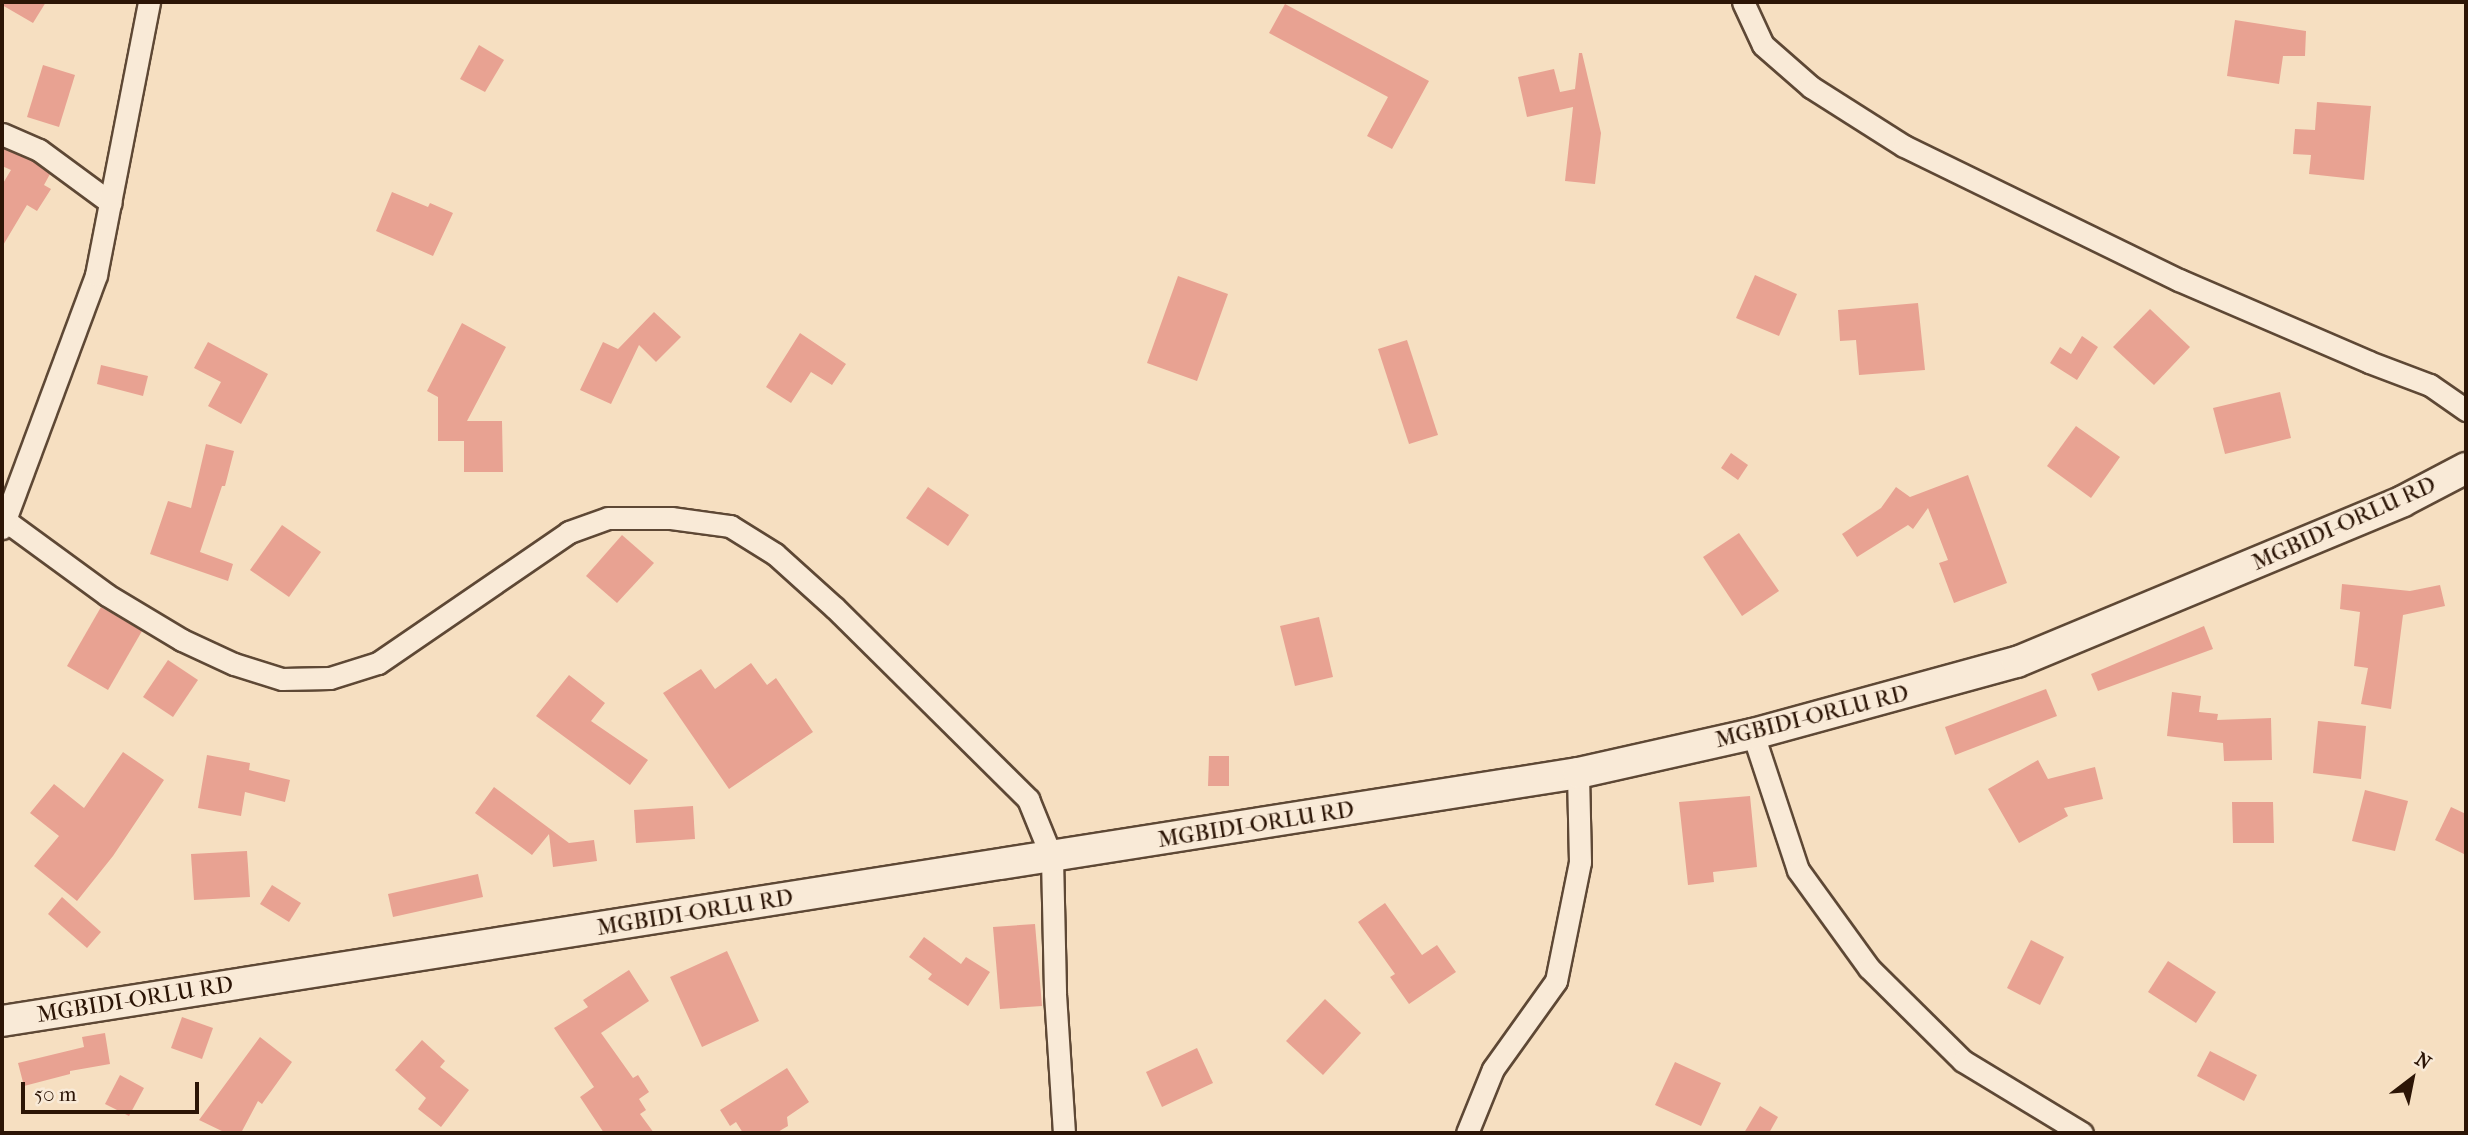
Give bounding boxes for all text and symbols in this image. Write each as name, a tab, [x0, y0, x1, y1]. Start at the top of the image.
street label: MGBIDI-ORLU RD	[2248, 471, 2440, 577]
street label: MGBIDI-ORLU RD	[1712, 680, 1912, 754]
street label: MGBIDI-ORLU RD	[1156, 796, 1356, 854]
street label: MGBIDI-ORLU RD	[595, 884, 795, 942]
street label: MGBIDI-ORLU RD	[35, 971, 235, 1029]
north arrow	[2377, 1044, 2447, 1114]
text: N	[2411, 1048, 2435, 1074]
scale bar	[24, 1068, 203, 1112]
text: 50 m	[34, 1082, 77, 1106]

